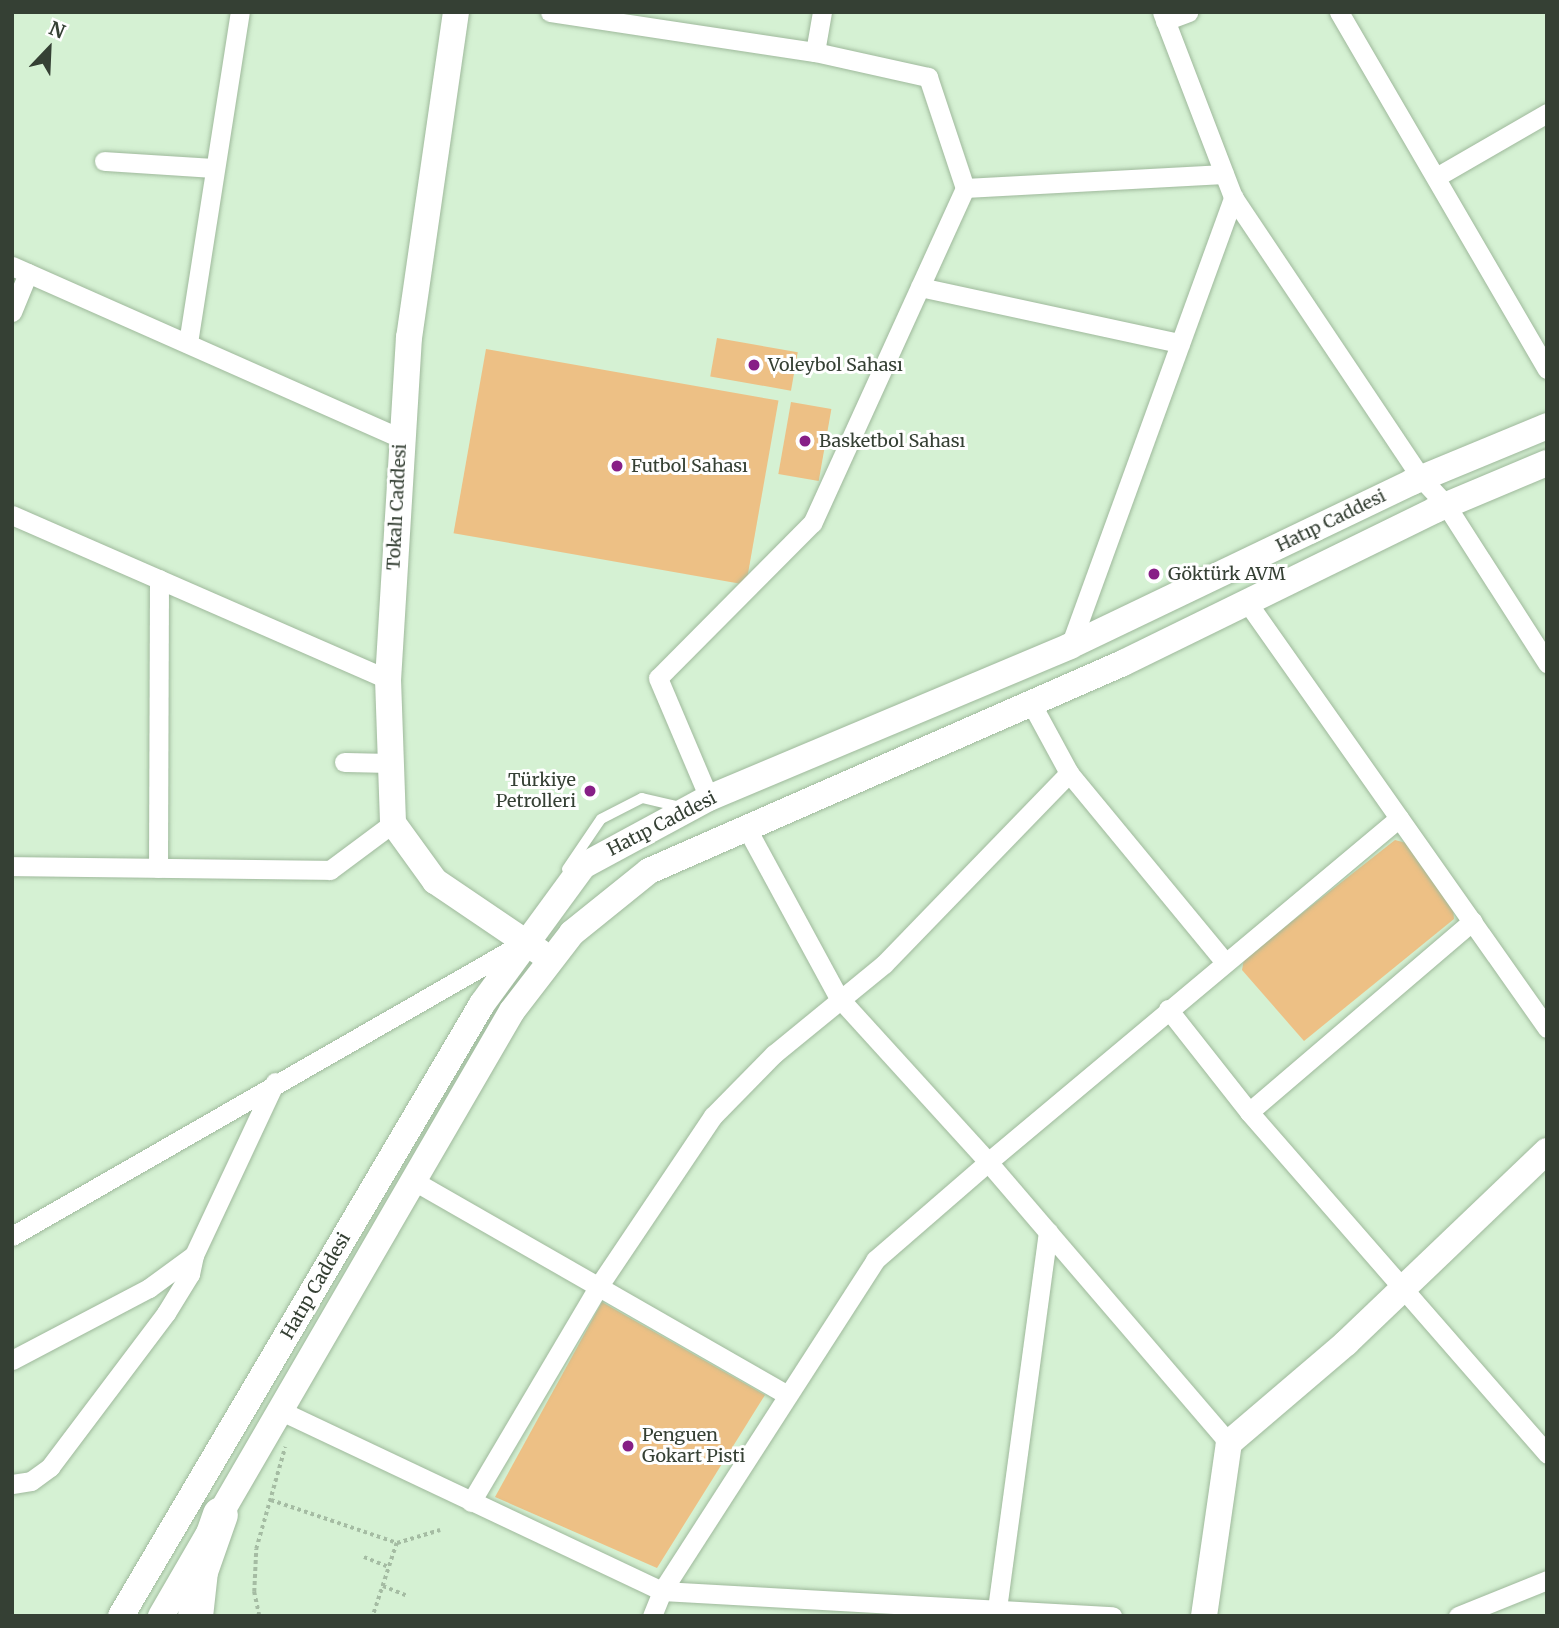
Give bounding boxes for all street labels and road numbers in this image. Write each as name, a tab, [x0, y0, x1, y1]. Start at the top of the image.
street label: Tokalı Caddesi	[383, 443, 411, 571]
street label: Hatıp Caddesi	[1273, 485, 1389, 557]
street label: Hatıp Caddesi	[604, 787, 720, 861]
street label: Hatıp Caddesi	[277, 1229, 355, 1343]

